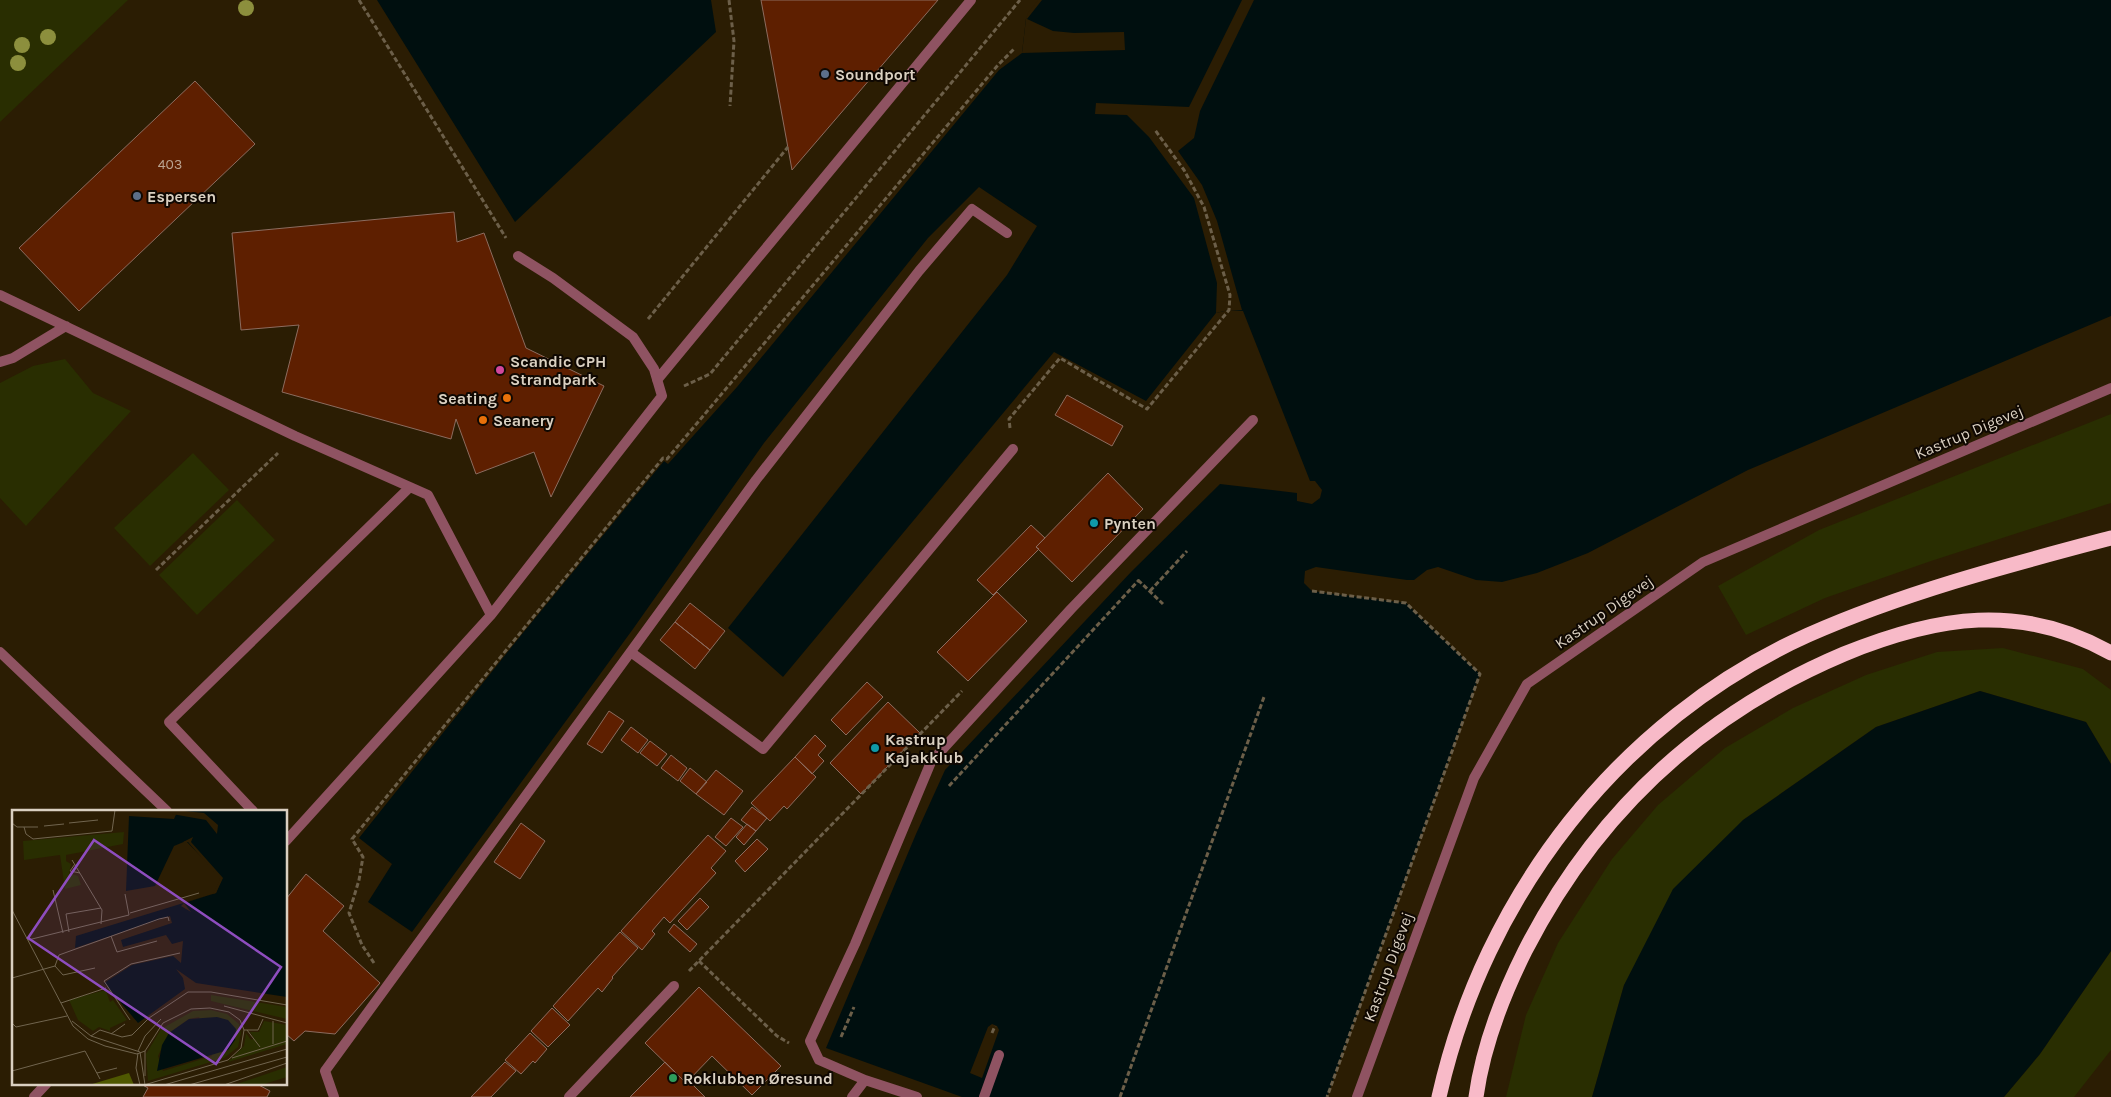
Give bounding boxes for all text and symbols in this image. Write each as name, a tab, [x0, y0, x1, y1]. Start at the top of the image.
place label: Soundport	[835, 65, 916, 84]
marker: Soundport	[819, 68, 831, 80]
house number: 403	[158, 156, 182, 173]
place label: Espersen	[147, 187, 216, 206]
marker: Espersen	[131, 190, 143, 202]
place label: Scandic CPH Strandpark	[510, 352, 606, 389]
marker: Scandic CPH Strandpark	[494, 364, 506, 376]
place label: Seating	[438, 389, 497, 408]
marker: Seating	[501, 392, 513, 404]
street label: Kastrup Digevej	[1912, 401, 2026, 463]
place label: Seanery	[493, 411, 554, 430]
marker: Seanery	[477, 414, 489, 426]
place label: Pynten	[1104, 514, 1156, 533]
marker: Pynten	[1088, 517, 1100, 529]
street label: Kastrup Digevej	[1551, 571, 1657, 653]
place label: Kastrup Kajakklub	[885, 730, 963, 767]
marker: Kastrup Kajakklub	[869, 742, 881, 754]
inset map	[12, 810, 288, 1084]
street label: Kastrup Digevej	[1359, 910, 1417, 1024]
place label: Roklubben Øresund	[683, 1069, 833, 1088]
marker: Roklubben Øresund	[667, 1072, 679, 1084]

